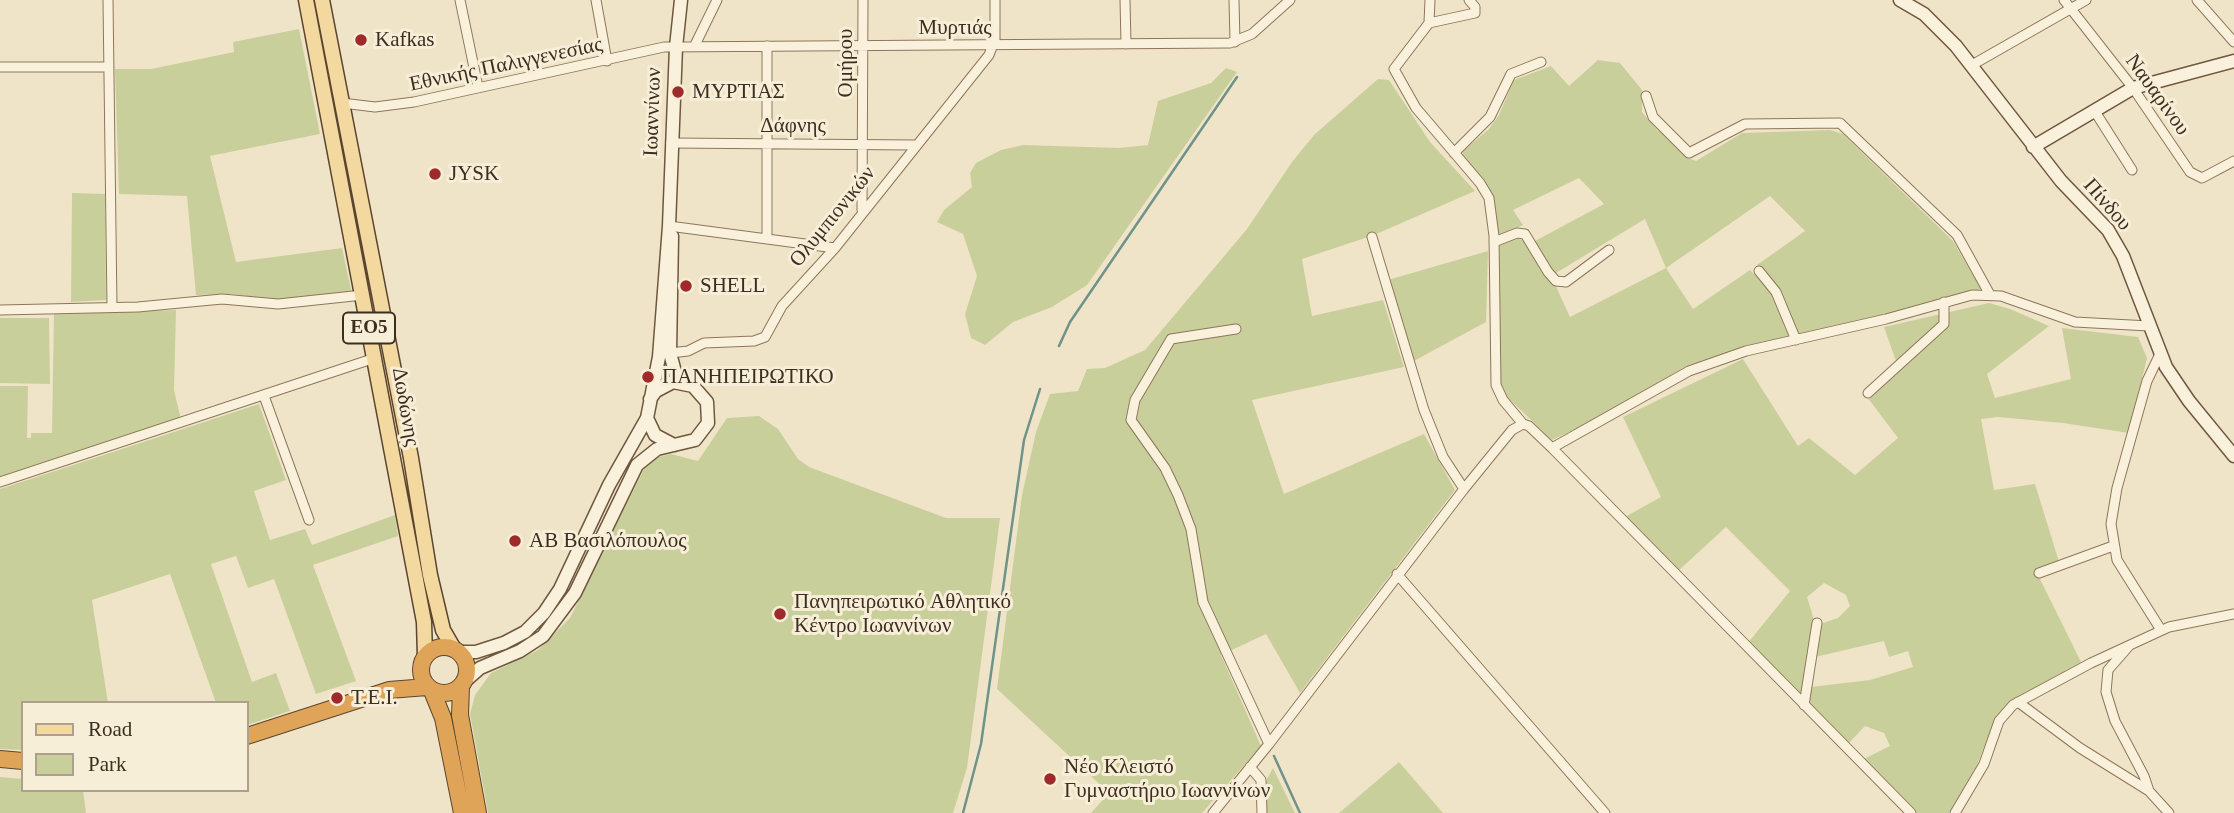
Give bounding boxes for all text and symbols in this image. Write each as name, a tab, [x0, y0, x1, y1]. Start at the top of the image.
street label: Μυρτιάς	[919, 15, 991, 41]
place label: Kafkas	[375, 27, 434, 53]
street label: Ομήρου	[833, 29, 859, 97]
marker: Kafkas	[353, 32, 369, 48]
street label: Εθνικής Παλιγγενεσίας	[407, 32, 605, 98]
street label: Ναυαρίνου	[2119, 50, 2195, 140]
street label: Ιωαννίνων	[639, 67, 667, 157]
place label: ΜΥΡΤΙΑΣ	[692, 79, 785, 105]
marker: ΜΥΡΤΙΑΣ	[670, 84, 686, 100]
street label: Δάφνης	[760, 113, 826, 139]
place label: JYSK	[449, 161, 499, 187]
street label: Ολυμπιονικών	[785, 162, 881, 272]
marker: JYSK	[427, 166, 443, 182]
street label: Πίνδου	[2077, 174, 2137, 236]
place label: SHELL	[700, 273, 765, 299]
marker: SHELL	[678, 278, 694, 294]
road number: ΕΟ5	[343, 312, 395, 344]
place label: ΠΑΝΗΠΕΙΡΩΤΙΚΟ	[662, 364, 834, 390]
street label: Δωδώνης	[386, 366, 424, 448]
marker: ΠΑΝΗΠΕΙΡΩΤΙΚΟ	[640, 369, 656, 385]
place label: ΑΒ Βασιλόπουλος	[529, 528, 687, 554]
marker: ΑΒ Βασιλόπουλος	[507, 533, 523, 549]
place label: Πανηπειρωτικό Αθλητικό Κέντρο Ιωαννίνων	[794, 589, 1011, 639]
marker: Πανηπειρωτικό Αθλητικό Κέντρο Ιωαννίνων	[772, 606, 788, 622]
place label: Τ.Ε.Ι.	[351, 685, 398, 711]
marker: Τ.Ε.Ι.	[329, 690, 345, 706]
legend	[21, 701, 248, 792]
text: Road	[88, 717, 132, 741]
text: Park	[88, 752, 127, 776]
place label: Νέο Κλειστό Γυμναστήριο Ιωαννίνων	[1064, 754, 1270, 804]
marker: Νέο Κλειστό Γυμναστήριο Ιωαννίνων	[1042, 771, 1058, 787]

